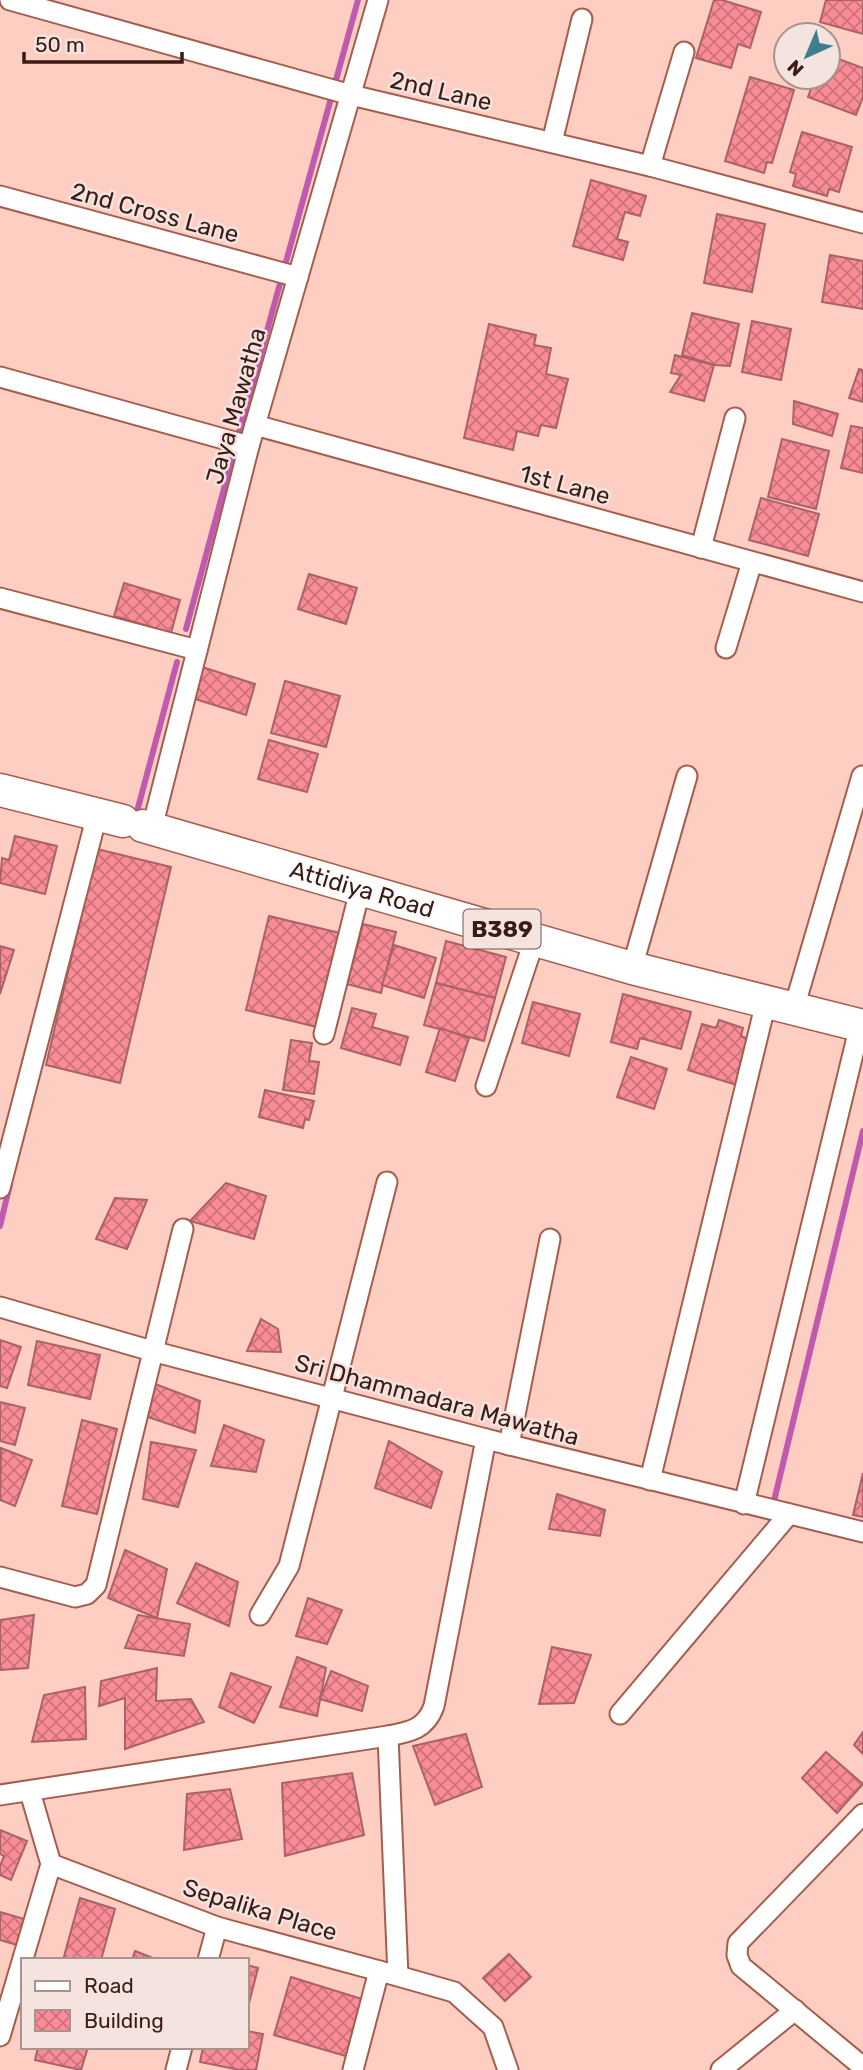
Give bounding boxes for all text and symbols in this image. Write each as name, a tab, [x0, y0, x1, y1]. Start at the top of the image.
scale bar	[24, 21, 182, 65]
north arrow	[772, 21, 842, 91]
text: 50 m	[35, 32, 85, 57]
text: N	[783, 55, 808, 81]
street label: 2nd Lane	[387, 66, 495, 116]
street label: 2nd Cross Lane	[68, 177, 242, 249]
street label: Jaya Mawatha	[200, 325, 272, 487]
street label: 1st Lane	[517, 460, 613, 510]
street label: Attidiya Road	[287, 855, 437, 924]
road number: B389	[463, 910, 540, 948]
street label: Sri Dhammadara Mawatha	[292, 1349, 582, 1451]
street label: Sepalika Place	[179, 1873, 341, 1947]
legend	[21, 1958, 248, 2049]
text: Road	[84, 1973, 134, 1998]
text: Building	[84, 2008, 164, 2033]

